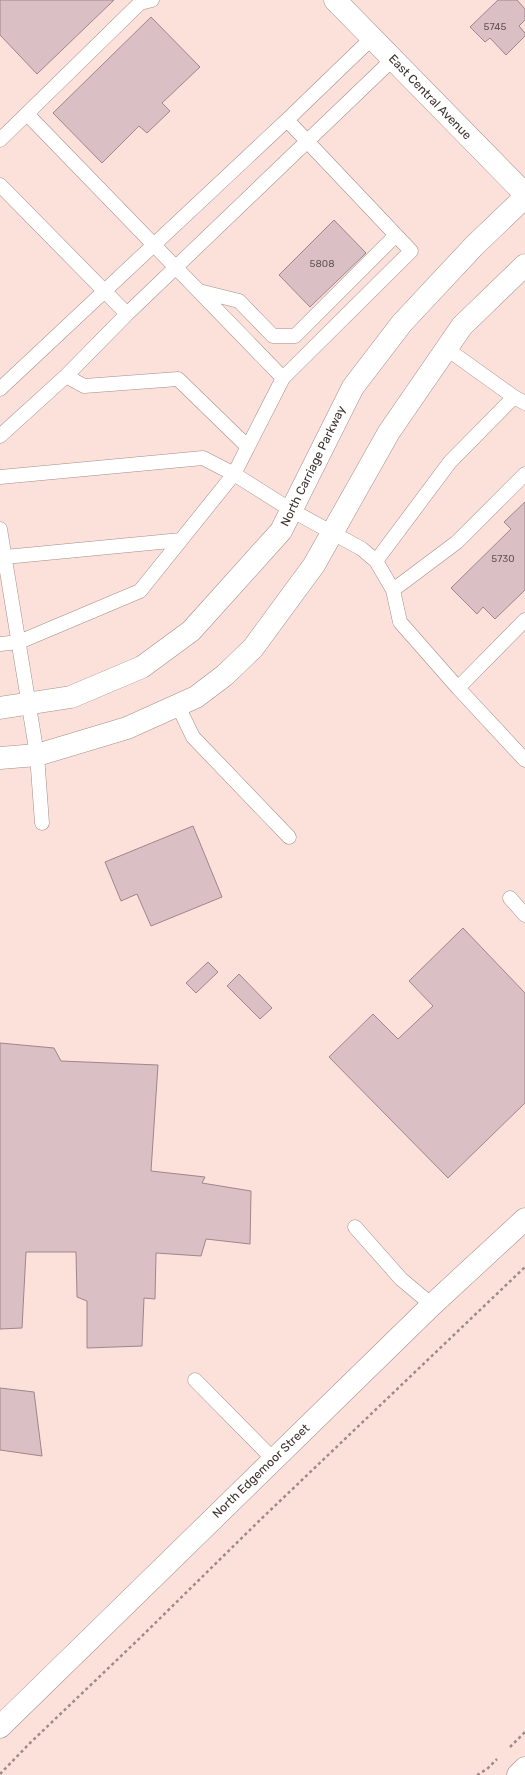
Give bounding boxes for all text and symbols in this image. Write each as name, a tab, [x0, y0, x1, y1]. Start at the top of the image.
house number: 5745	[484, 21, 506, 33]
street label: East Central Avenue	[386, 52, 474, 143]
house number: 5808	[309, 258, 335, 270]
street label: North Carriage Parkway	[278, 403, 348, 529]
house number: 5730	[491, 553, 515, 565]
street label: North Edgemoor Street	[210, 1421, 313, 1521]

